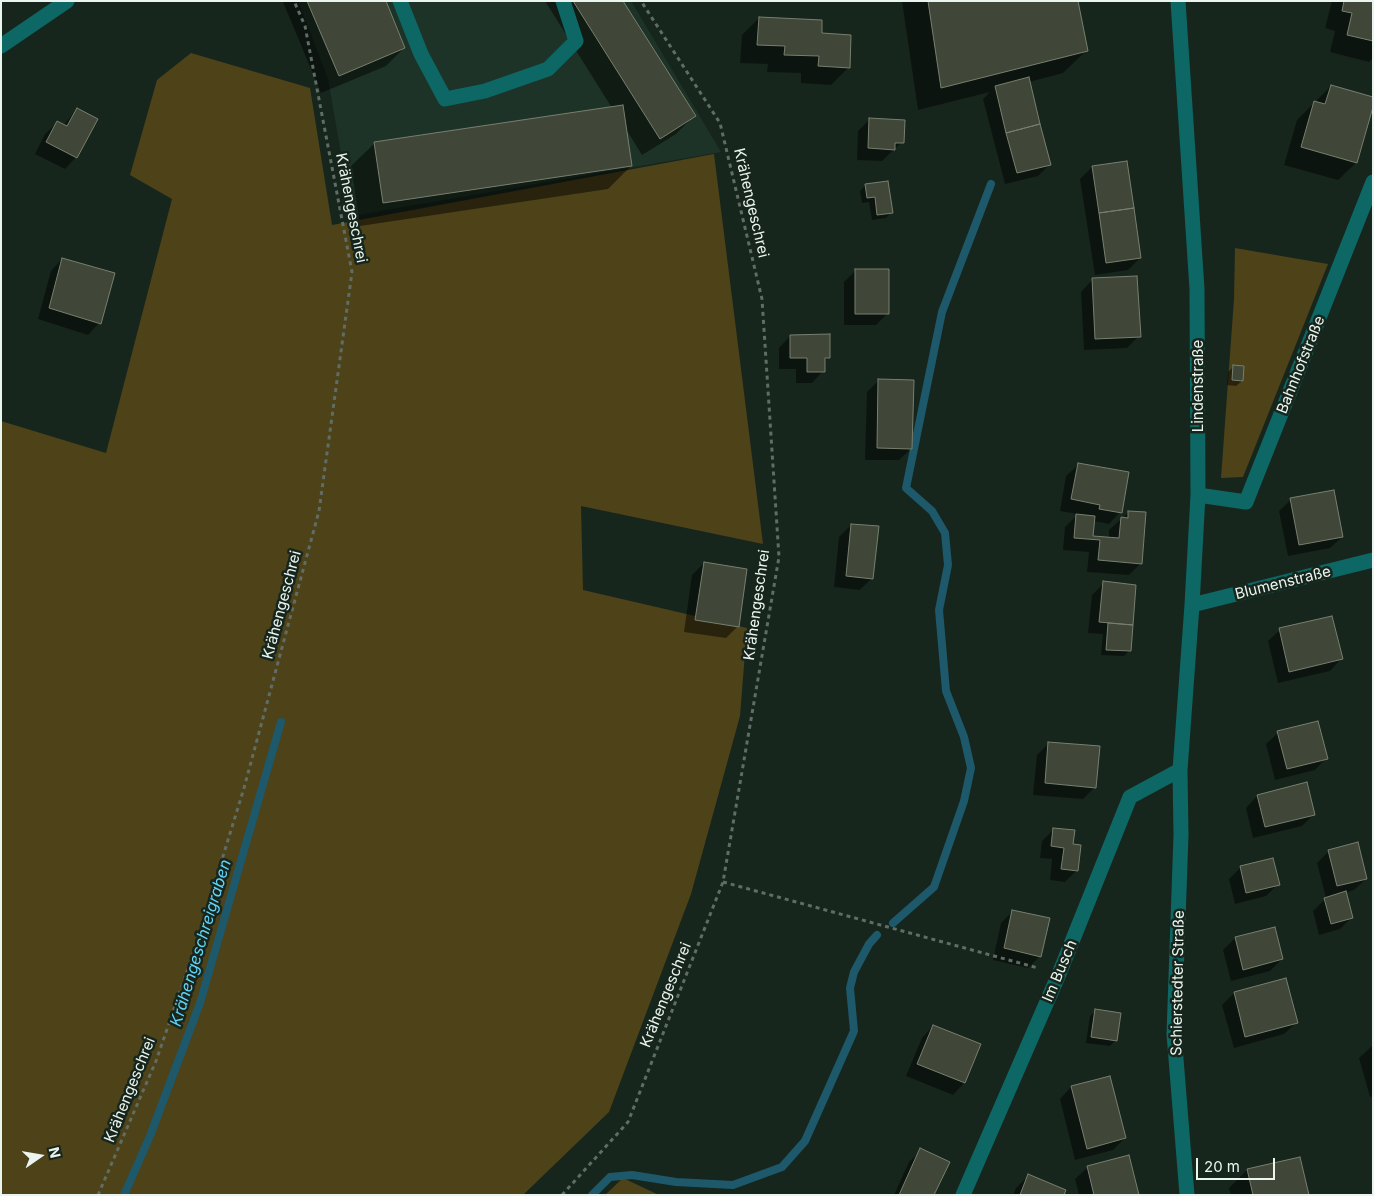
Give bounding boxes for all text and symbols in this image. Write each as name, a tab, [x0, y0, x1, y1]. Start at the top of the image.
street label: Krähengeschrei	[730, 147, 772, 259]
street label: Krähengeschrei	[332, 151, 370, 265]
street label: Bahnhofstraße	[1273, 313, 1329, 417]
street label: Lindenstraße	[1189, 340, 1207, 432]
street label: Krähengeschrei	[740, 548, 774, 662]
street label: Krähengeschrei	[259, 549, 305, 661]
street label: Blumenstraße	[1233, 562, 1333, 604]
water label: Krähengeschreigraben	[166, 857, 236, 1029]
street label: Schierstedter Straße	[1168, 910, 1188, 1056]
street label: Im Busch	[1039, 937, 1081, 1005]
street label: Krähengeschrei	[637, 940, 695, 1050]
street label: Krähengeschrei	[101, 1035, 159, 1145]
north arrow	[15, 1131, 65, 1181]
text: N	[46, 1145, 65, 1160]
scale bar	[1199, 1148, 1278, 1180]
text: 20 m	[1204, 1157, 1240, 1176]

